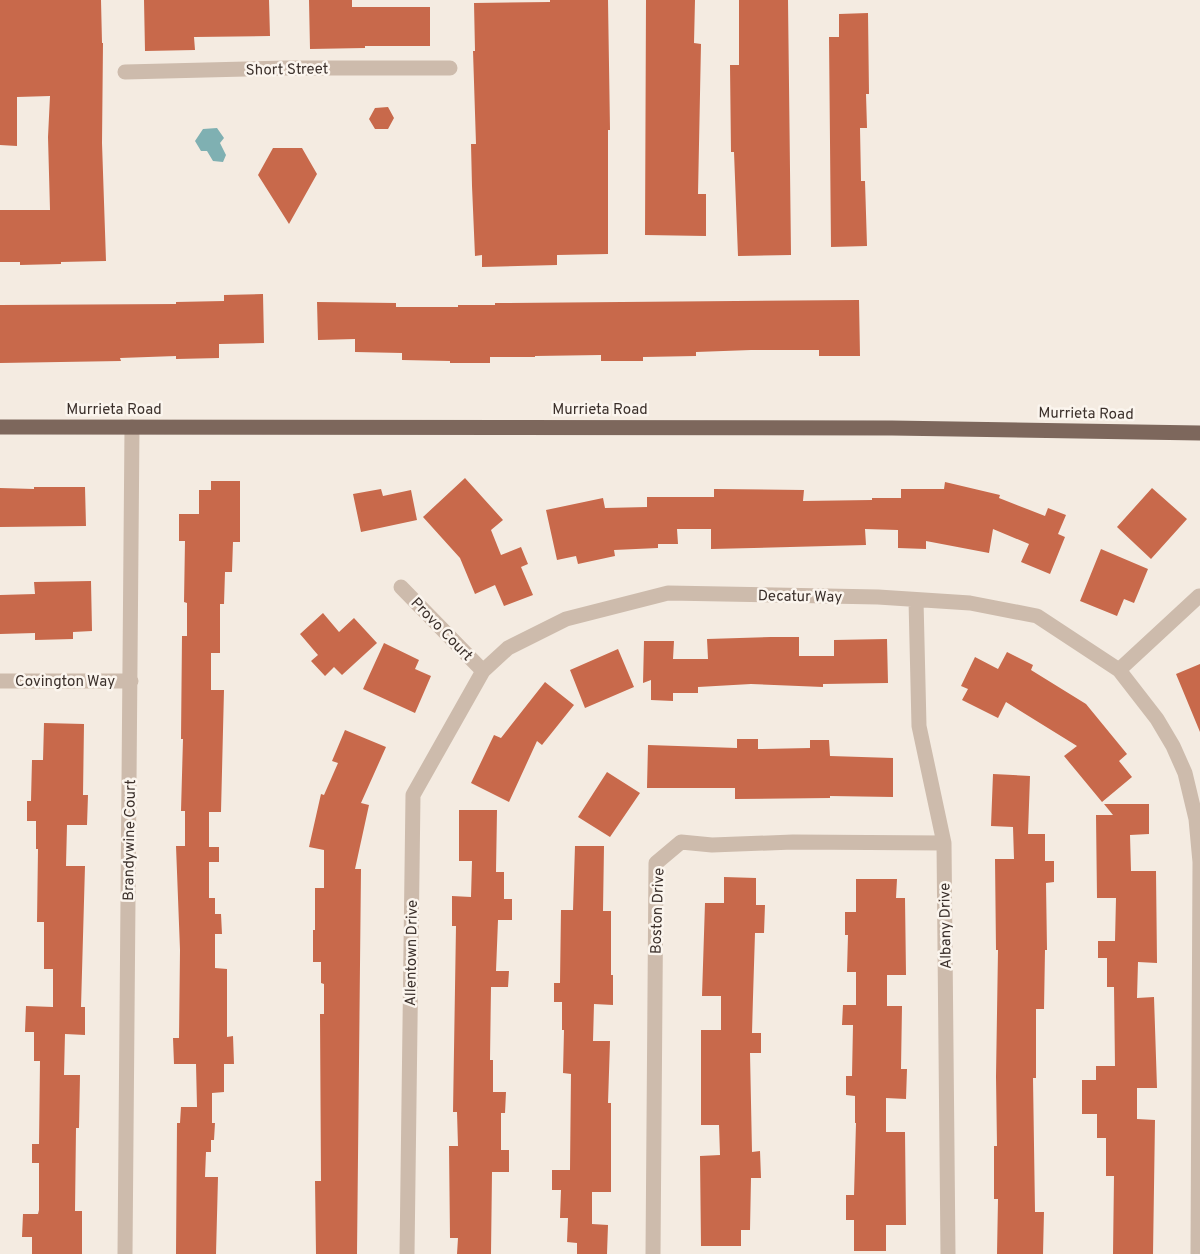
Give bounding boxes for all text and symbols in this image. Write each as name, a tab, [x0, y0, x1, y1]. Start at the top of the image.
street label: Short Street	[246, 60, 328, 81]
street label: Murrieta Road	[66, 401, 162, 420]
street label: Murrieta Road	[552, 401, 648, 420]
street label: Murrieta Road	[1038, 404, 1134, 425]
street label: Decatur Way	[758, 587, 842, 608]
street label: Provo Court	[406, 594, 476, 666]
street label: Covington Way	[15, 673, 115, 692]
street label: Brandywine Court	[120, 779, 141, 901]
street label: Boston Drive	[647, 868, 670, 955]
street label: Albany Drive	[936, 883, 957, 969]
street label: Allentown Drive	[402, 900, 423, 1006]

